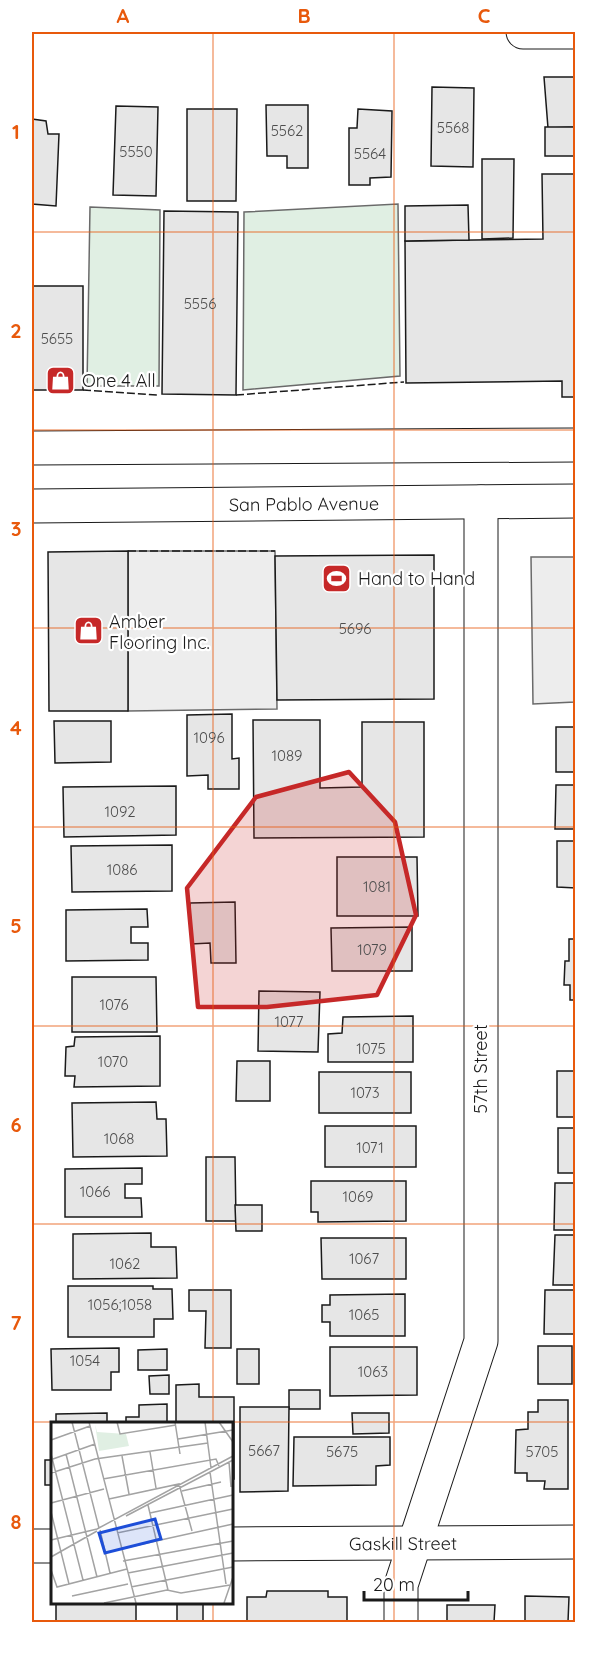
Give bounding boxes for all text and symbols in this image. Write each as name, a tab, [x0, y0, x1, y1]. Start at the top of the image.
text: A	[117, 3, 130, 28]
text: B	[297, 3, 311, 28]
text: C	[478, 3, 491, 28]
house number: 5568	[437, 118, 469, 137]
text: 1	[12, 119, 20, 144]
house number: 5562	[271, 121, 303, 140]
house number: 5550	[119, 142, 153, 161]
house number: 5564	[354, 144, 386, 163]
house number: 5556	[184, 294, 216, 313]
text: 2	[10, 318, 22, 343]
house number: 5655	[41, 329, 73, 348]
shop icon: One 4 All	[45, 364, 77, 396]
place label: One 4 All	[82, 369, 156, 392]
street label: San Pablo Avenue	[229, 491, 379, 516]
text: 3	[11, 516, 21, 541]
sports icon: Hand to Hand	[321, 562, 353, 594]
place label: Hand to Hand	[358, 567, 475, 590]
place label: Amber Flooring Inc.	[109, 610, 210, 654]
shop icon: Amber Flooring Inc.	[72, 615, 104, 647]
house number: 5696	[339, 619, 371, 638]
text: 4	[10, 715, 22, 740]
house number: 1096	[194, 728, 224, 747]
house number: 1089	[272, 746, 302, 765]
house number: 1092	[104, 802, 136, 821]
house number: 1086	[107, 860, 137, 879]
house number: 1081	[363, 877, 391, 896]
text: 5	[10, 913, 22, 938]
house number: 1079	[357, 940, 387, 959]
house number: 1076	[100, 995, 128, 1014]
house number: 1077	[274, 1012, 304, 1031]
street label: 57th Street	[469, 1024, 492, 1114]
house number: 1075	[356, 1039, 386, 1058]
house number: 1070	[98, 1052, 128, 1071]
house number: 1073	[350, 1083, 380, 1102]
text: 6	[10, 1112, 22, 1137]
house number: 1068	[104, 1129, 134, 1148]
house number: 1071	[356, 1138, 384, 1157]
house number: 1066	[80, 1182, 110, 1201]
house number: 1069	[343, 1187, 373, 1206]
house number: 1067	[349, 1249, 379, 1268]
house number: 1062	[110, 1254, 140, 1273]
house number: 1056;1058	[88, 1295, 152, 1314]
house number: 1065	[349, 1305, 379, 1324]
text: 7	[11, 1310, 22, 1335]
house number: 1054	[70, 1351, 100, 1370]
house number: 1063	[358, 1362, 388, 1381]
inset map	[51, 1422, 232, 1603]
house number: 5667	[248, 1441, 280, 1460]
house number: 5675	[326, 1442, 358, 1461]
house number: 5705	[526, 1442, 558, 1461]
text: 8	[11, 1509, 22, 1534]
street label: Gaskill Street	[349, 1531, 457, 1555]
scale bar	[364, 1564, 468, 1602]
text: 20 m	[373, 1573, 415, 1596]

